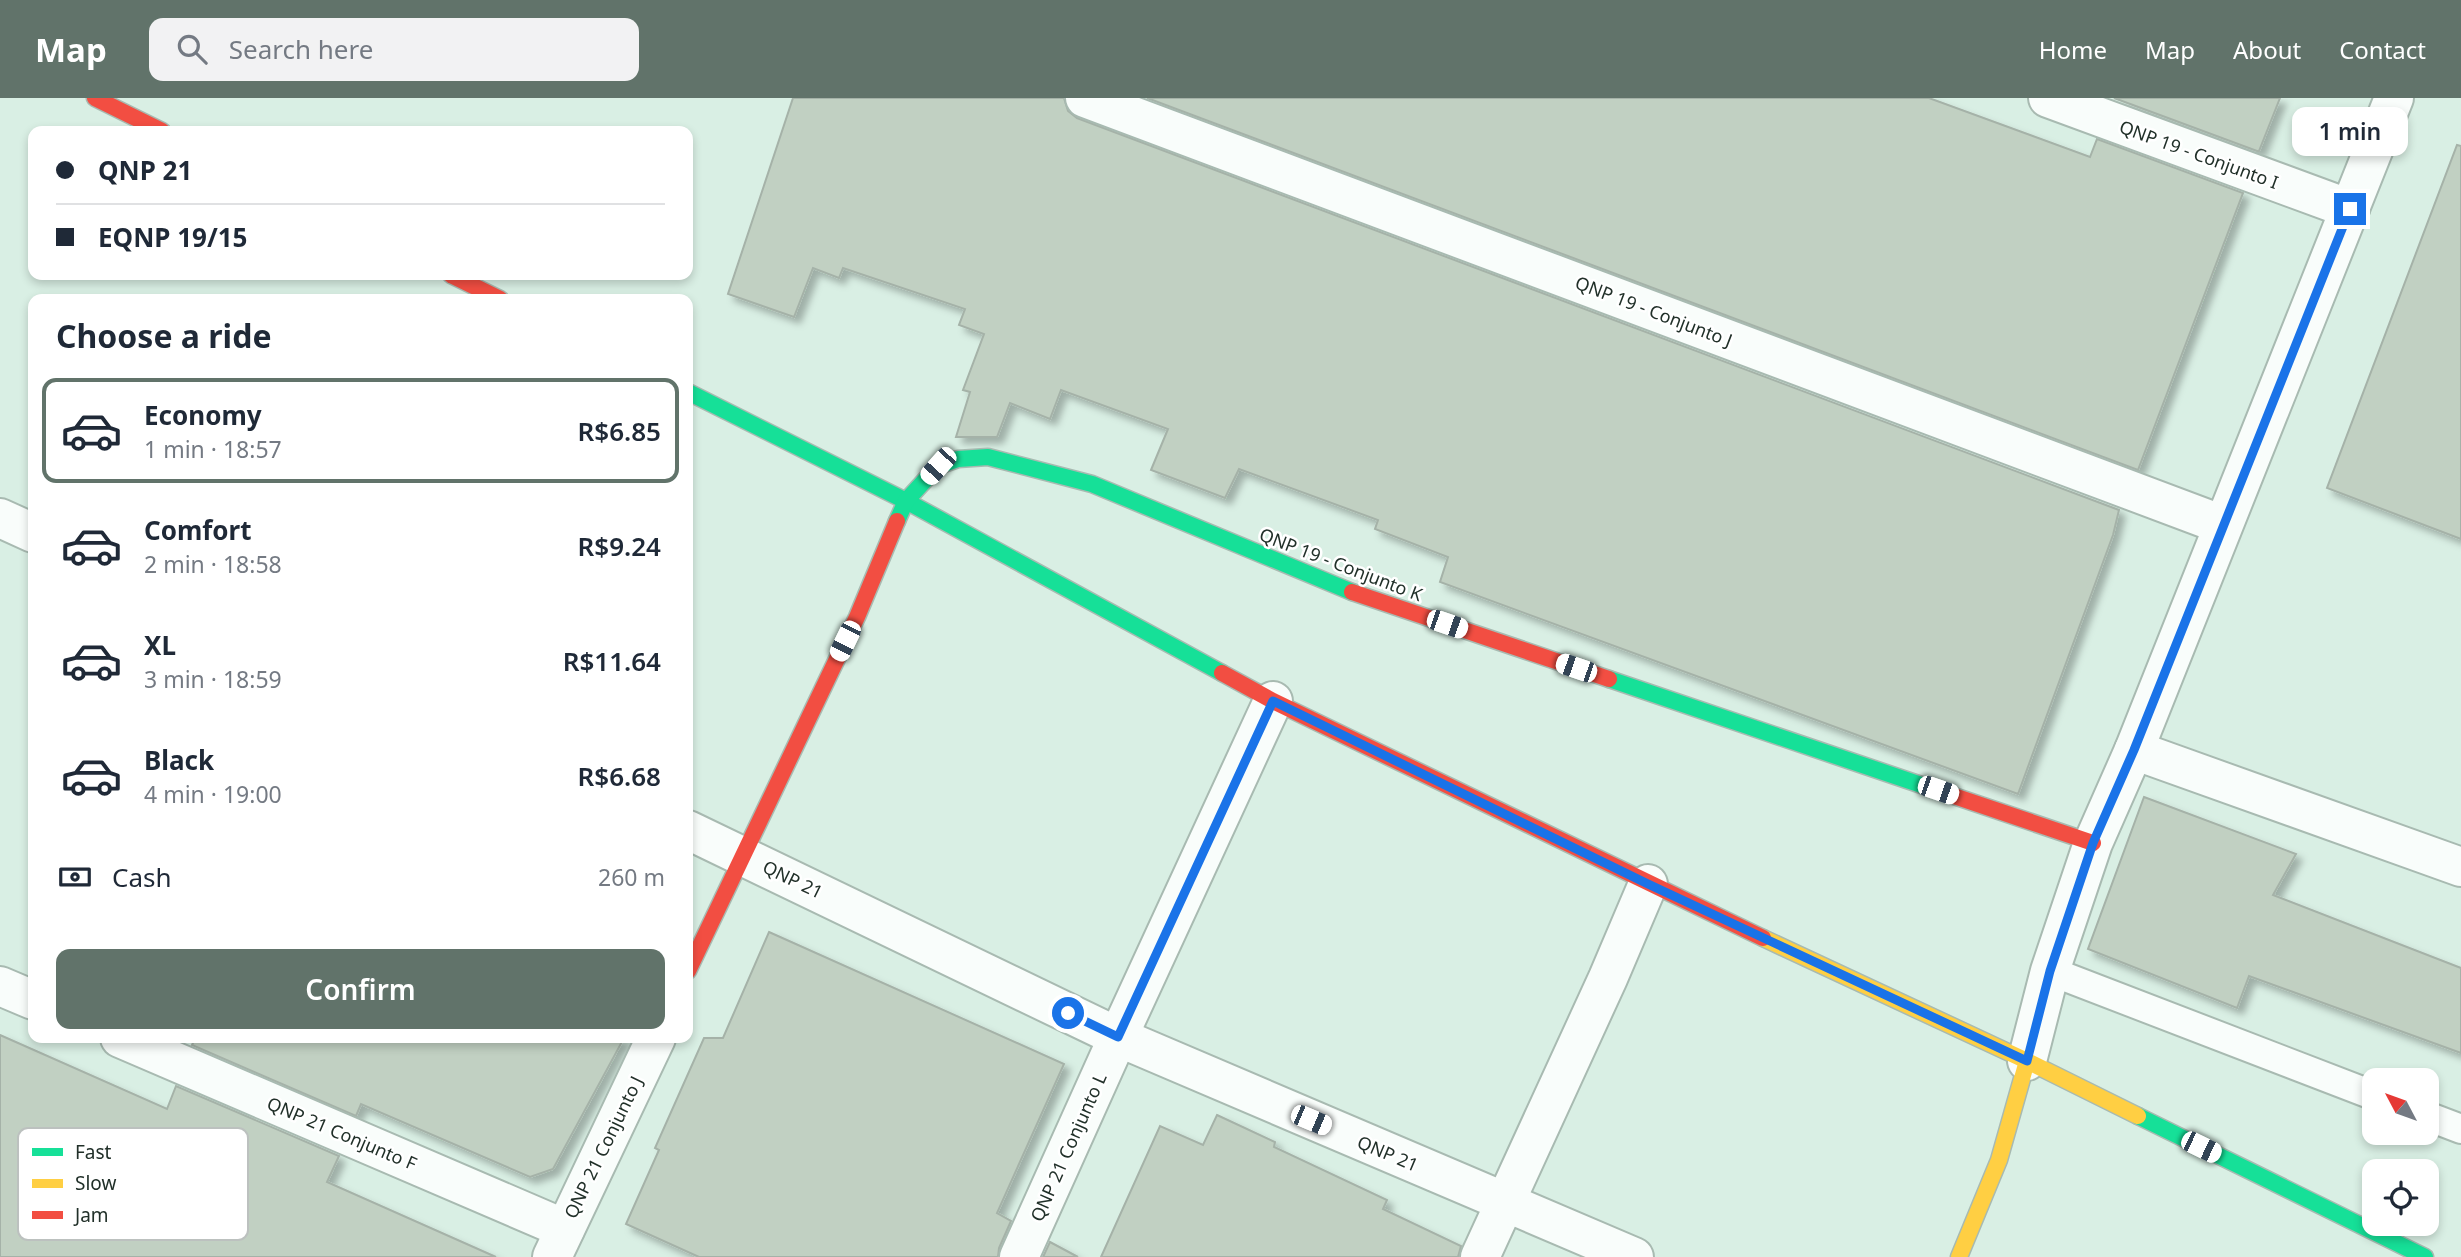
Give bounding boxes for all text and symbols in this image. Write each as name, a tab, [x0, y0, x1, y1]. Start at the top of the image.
search box	[149, 18, 639, 81]
text: Map	[35, 27, 107, 72]
icon: search	[173, 30, 211, 68]
text: Search here	[229, 31, 373, 67]
text: Home	[2039, 33, 2107, 66]
text: Map	[2145, 33, 2195, 66]
text: About	[2233, 33, 2301, 66]
text: Contact	[2339, 33, 2426, 66]
callout: 1 min	[2292, 108, 2408, 156]
street label: QNP 19 - Conjunto I	[2116, 114, 2282, 194]
text: 1 min	[2319, 115, 2381, 147]
text: QNP 21	[98, 152, 192, 188]
route end	[2334, 193, 2366, 225]
text: EQNP 19/15	[98, 219, 247, 255]
street label: QNP 19 - Conjunto J	[1572, 270, 1736, 352]
text: Choose a ride	[56, 314, 272, 357]
text: Economy	[144, 397, 262, 433]
icon: car	[60, 399, 123, 462]
text: R$6.85	[578, 413, 661, 449]
text: 1 min · 18:57	[144, 433, 282, 465]
car	[917, 443, 960, 489]
text: Comfort	[144, 512, 252, 548]
icon: car	[60, 514, 123, 577]
street label: QNP 19 - Conjunto K	[1256, 522, 1427, 606]
text: R$9.24	[578, 528, 661, 564]
text: 2 min · 18:58	[144, 548, 282, 580]
car	[1424, 607, 1471, 641]
car	[827, 618, 864, 664]
text: XL	[144, 627, 176, 663]
icon: car	[60, 629, 123, 692]
text: R$11.64	[563, 643, 661, 679]
car	[1553, 651, 1600, 685]
text: 3 min · 18:59	[144, 663, 282, 695]
text: Black	[144, 742, 214, 778]
icon: car	[60, 744, 123, 807]
text: R$6.68	[578, 758, 661, 794]
car	[1915, 773, 1962, 807]
text: 4 min · 19:00	[144, 778, 282, 810]
street label: QNP 21	[759, 854, 827, 904]
icon: cash	[56, 858, 94, 896]
text: Cash	[112, 859, 172, 895]
text: 260 m	[598, 861, 665, 893]
button: Confirm	[56, 949, 665, 1029]
route start	[1052, 997, 1084, 1029]
north arrow	[2362, 1068, 2440, 1144]
map controls	[2362, 1068, 2439, 1236]
street label: QNP 21 Conjunto L	[1024, 1069, 1112, 1225]
street label: QNP 21 Conjunto J	[558, 1072, 648, 1222]
street label: QNP 21 Conjunto F	[264, 1091, 420, 1175]
car	[1288, 1102, 1335, 1138]
legend	[18, 1128, 248, 1240]
car	[2178, 1128, 2225, 1166]
street label: QNP 21	[1354, 1129, 1422, 1177]
text: Fast	[75, 1139, 112, 1165]
button: locate	[2362, 1159, 2439, 1236]
text: Slow	[75, 1170, 116, 1196]
text: Jam	[73, 1202, 109, 1228]

